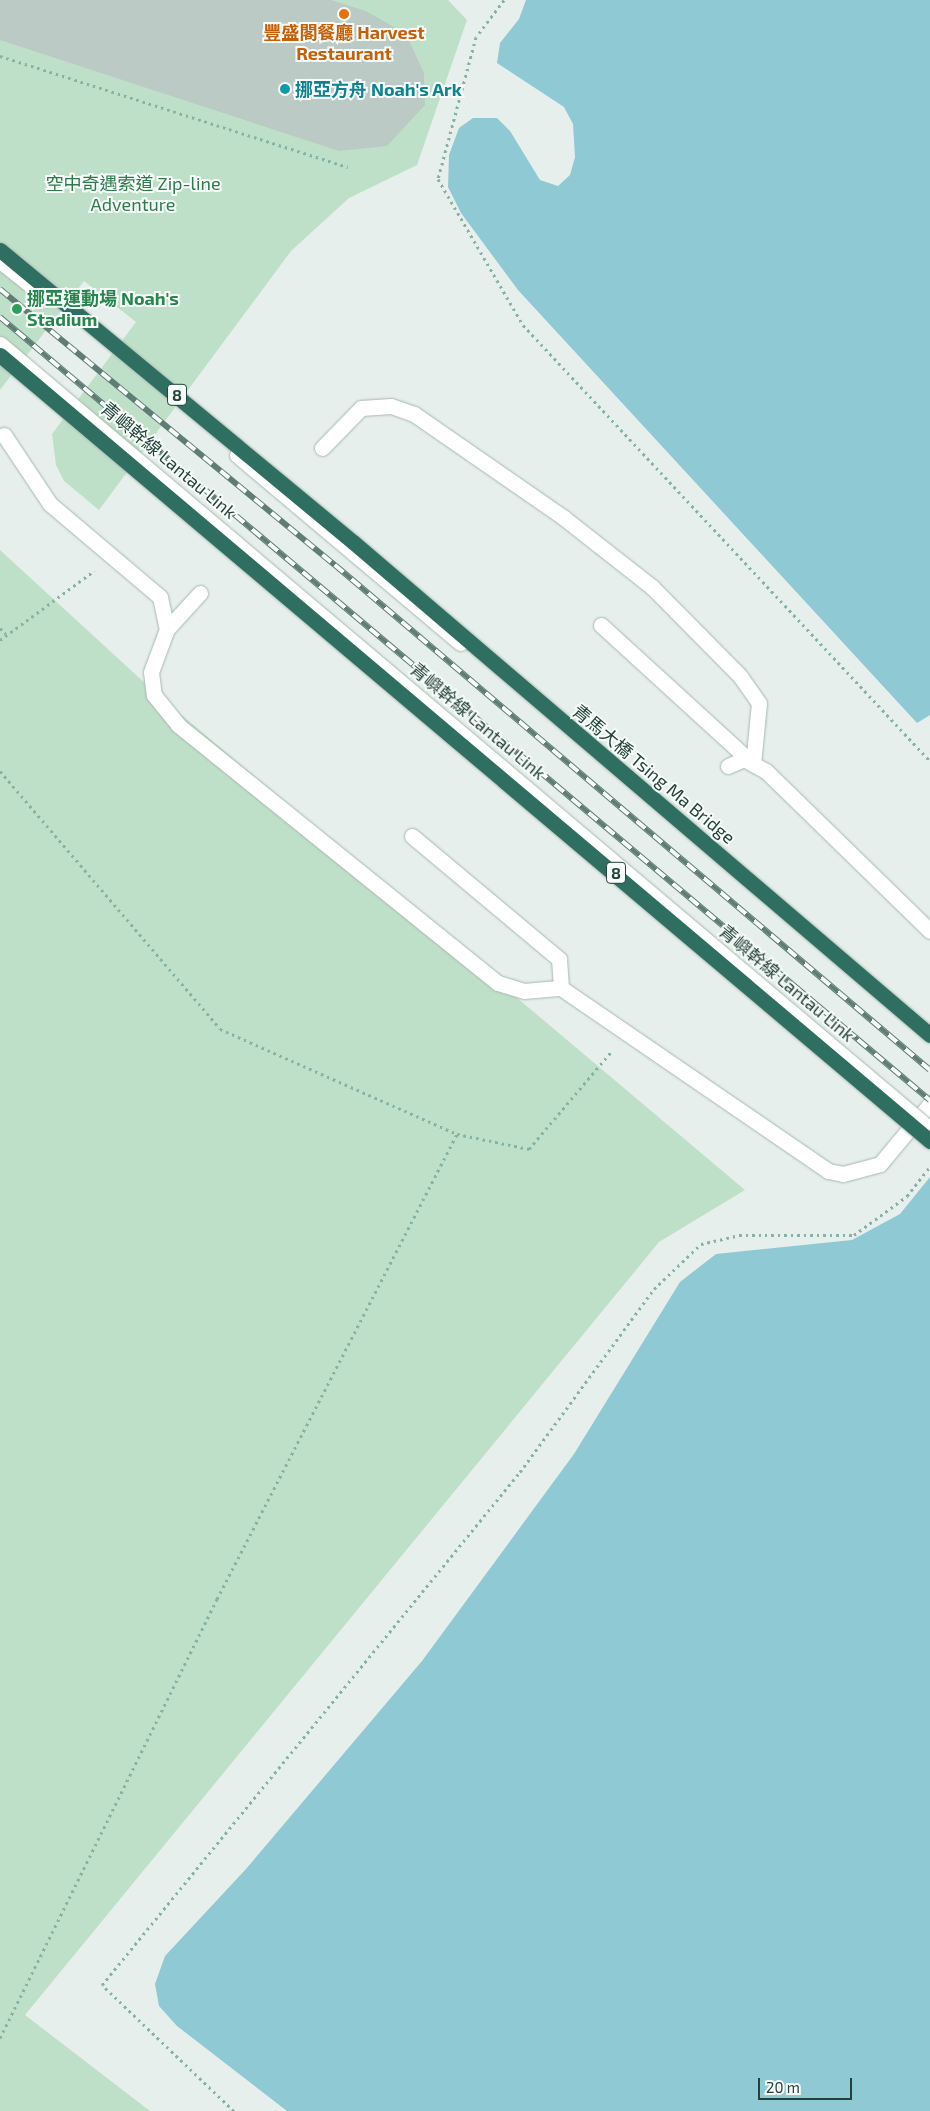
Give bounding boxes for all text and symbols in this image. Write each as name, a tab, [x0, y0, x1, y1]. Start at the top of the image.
marker: 豐盛閣餐廳 Harvest Restaurant	[338, 8, 350, 20]
place label: 豐盛閣餐廳 Harvest Restaurant	[263, 22, 425, 64]
place label: 挪亞方舟 Noah's Ark	[295, 78, 462, 100]
marker: 挪亞方舟 Noah's Ark	[279, 83, 291, 95]
park label: 空中奇遇索道 Zip-line Adventure	[45, 173, 221, 215]
place label: 挪亞運動場 Noah's Stadium	[27, 288, 179, 330]
marker: 挪亞運動場 Noah's Stadium	[11, 303, 23, 315]
road number: 8	[167, 382, 187, 408]
street label: 青嶼幹線 Lantau Link	[97, 397, 241, 523]
street label: 青嶼幹線 Lantau Link	[406, 658, 550, 784]
street label: 青馬大橋 Tsing Ma Bridge	[568, 700, 740, 848]
road number: 8	[606, 860, 626, 886]
street label: 青嶼幹線 Lantau Link	[715, 920, 859, 1046]
scale bar	[760, 2068, 854, 2100]
text: 20 m	[766, 2078, 800, 2096]

